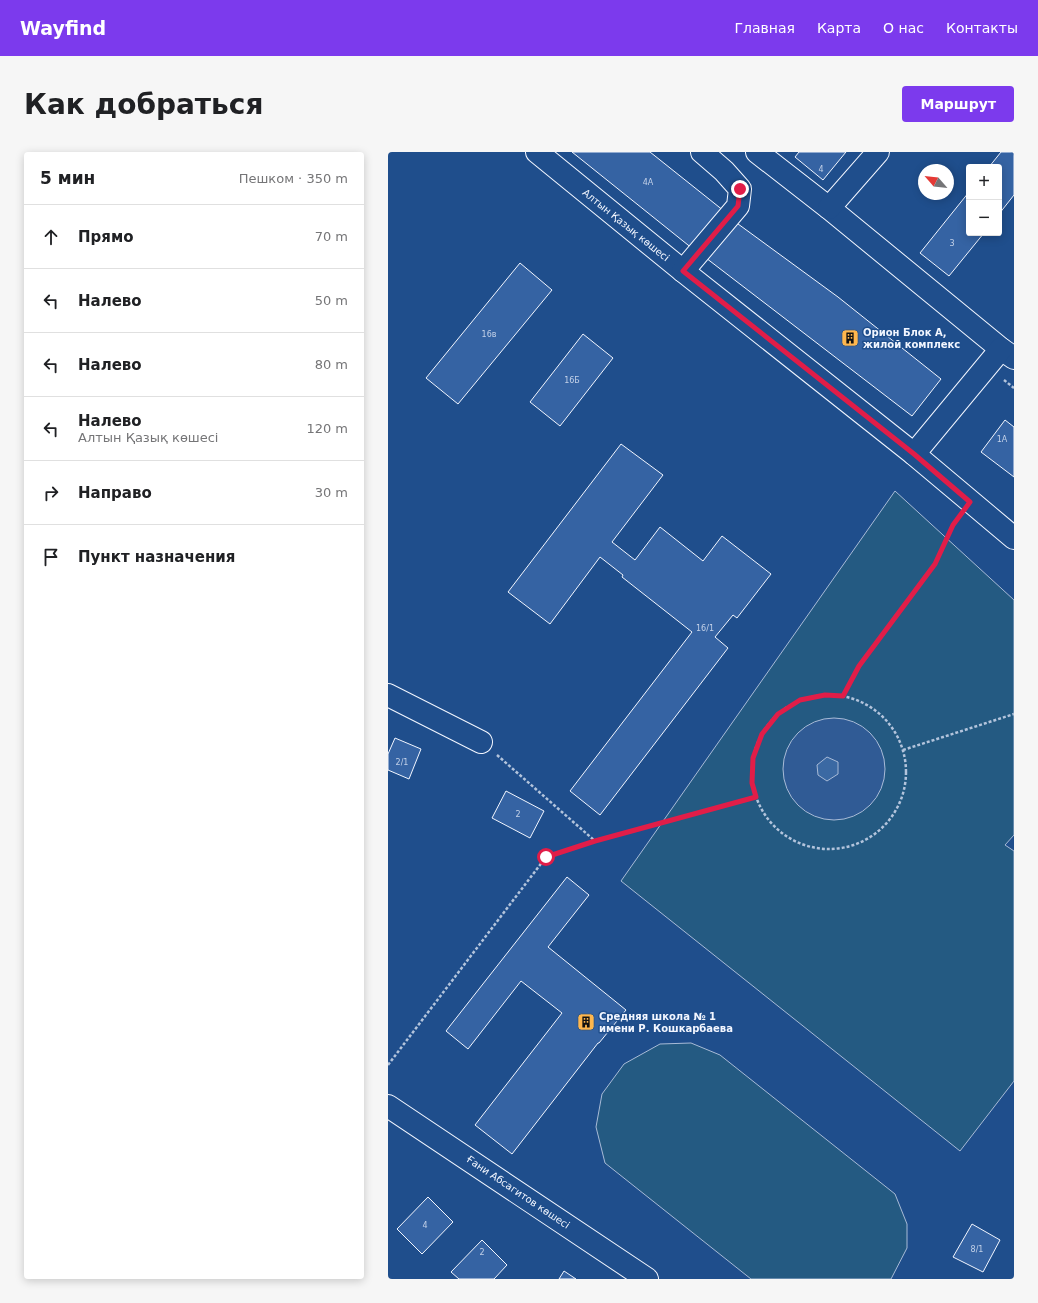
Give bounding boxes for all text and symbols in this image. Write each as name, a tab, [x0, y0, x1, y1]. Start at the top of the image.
text: Wayfind	[20, 17, 106, 39]
text: Главная	[734, 20, 795, 36]
text: Карта	[817, 20, 861, 36]
text: О нас	[883, 20, 924, 36]
text: Контакты	[946, 20, 1018, 36]
button: Маршрут	[902, 86, 1014, 122]
text: Как добраться	[24, 88, 263, 121]
north arrow	[918, 164, 954, 200]
map controls	[966, 164, 1002, 236]
button: +	[966, 164, 1002, 200]
house number: 4	[818, 165, 824, 174]
text: 5 мин	[40, 168, 95, 188]
text: Пешком · 350 m	[239, 171, 348, 186]
house number: 4А	[643, 178, 654, 187]
route end	[731, 180, 749, 198]
street label: Алтын Қазық көшесі	[581, 187, 671, 263]
button: −	[966, 200, 1002, 236]
icon: ahead	[40, 226, 62, 248]
text: Прямо	[78, 228, 134, 246]
text: 70 m	[315, 229, 348, 244]
house number: 3	[949, 239, 955, 248]
icon: left	[40, 290, 62, 312]
text: Налево	[78, 292, 142, 310]
text: 50 m	[315, 293, 348, 308]
place label: Орион Блок А, жилой комплекс	[863, 327, 960, 350]
building icon: Орион Блок А, жилой комплекс	[840, 328, 860, 348]
house number: 16в	[482, 330, 497, 339]
icon: left	[40, 354, 62, 376]
text: Налево	[78, 356, 142, 374]
text: 80 m	[315, 357, 348, 372]
house number: 16Б	[564, 376, 580, 385]
text: Налево	[78, 412, 142, 430]
icon: left	[40, 418, 62, 440]
text: 120 m	[306, 421, 348, 436]
text: Алтын Қазық көшесі	[78, 430, 219, 445]
house number: 1А	[997, 435, 1008, 444]
icon: right	[40, 482, 62, 504]
text: Направо	[78, 484, 152, 502]
text: 30 m	[315, 485, 348, 500]
icon: arrive	[40, 546, 62, 568]
text: Пункт назначения	[78, 548, 235, 566]
house number: 16/1	[696, 624, 714, 633]
house number: 2/1	[396, 758, 408, 767]
house number: 2	[515, 810, 521, 819]
route start	[537, 848, 555, 866]
place label: Средняя школа № 1 имени Р. Кошкарбаева	[599, 1011, 733, 1034]
building icon: Средняя школа № 1 имени Р. Кошкарбаева	[576, 1012, 596, 1032]
street label: Ғани Абсагитов көшесі	[464, 1153, 572, 1231]
house number: 4	[422, 1221, 428, 1230]
house number: 8/1	[971, 1245, 983, 1254]
house number: 2	[479, 1248, 485, 1257]

